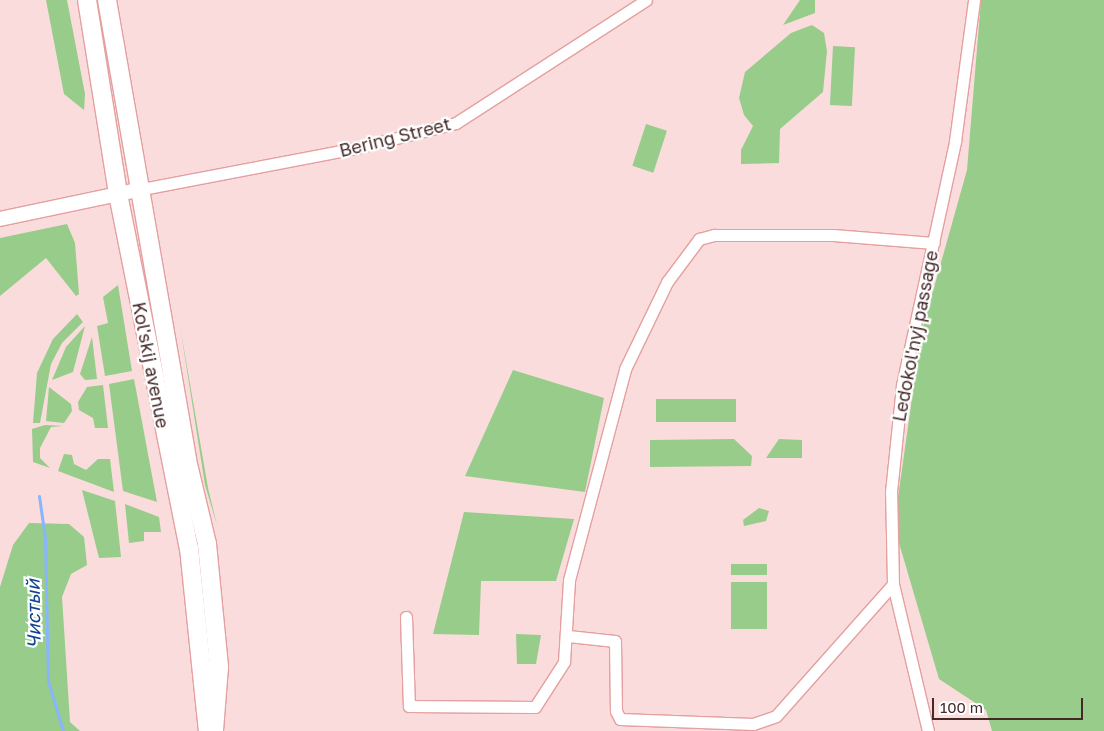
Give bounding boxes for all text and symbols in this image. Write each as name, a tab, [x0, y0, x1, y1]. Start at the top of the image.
street label: Bering Street	[337, 113, 453, 161]
street label: Ledokol'nyj passage	[888, 248, 942, 424]
street label: Kol'skij avenue	[128, 300, 174, 430]
water label: Чистый	[21, 579, 45, 649]
scale bar	[934, 688, 1085, 720]
text: 100 m	[940, 698, 983, 716]

